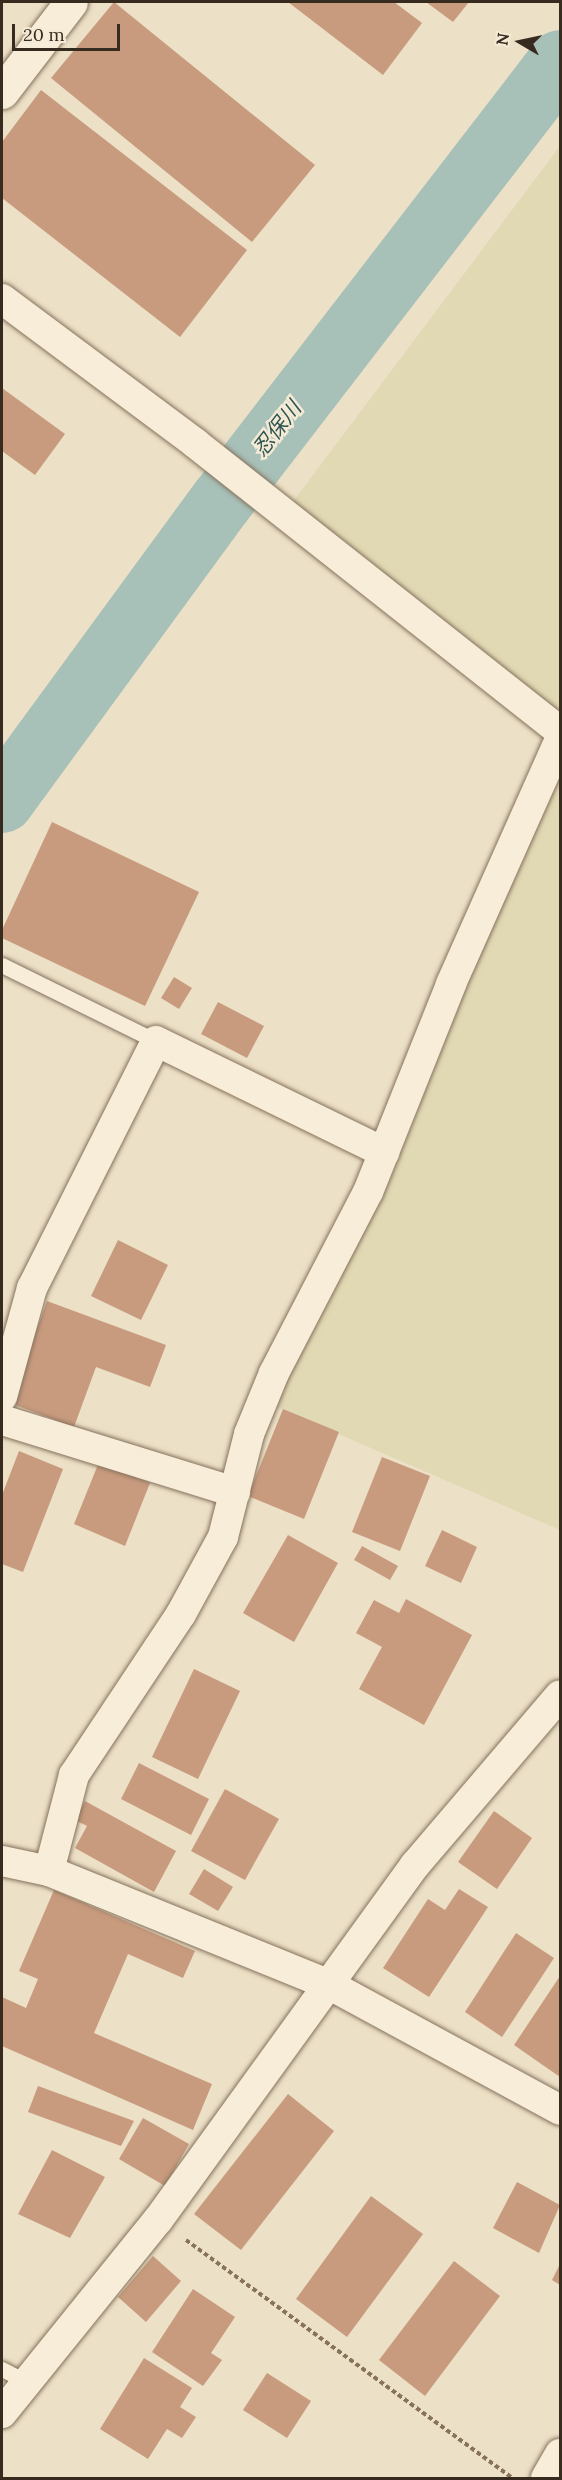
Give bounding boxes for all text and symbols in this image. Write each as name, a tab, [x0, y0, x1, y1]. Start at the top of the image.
scale bar	[15, 12, 123, 50]
north arrow	[490, 12, 550, 72]
text: 20 m	[23, 23, 65, 46]
text: N	[491, 32, 513, 47]
water label: 忍保川	[248, 396, 306, 462]

